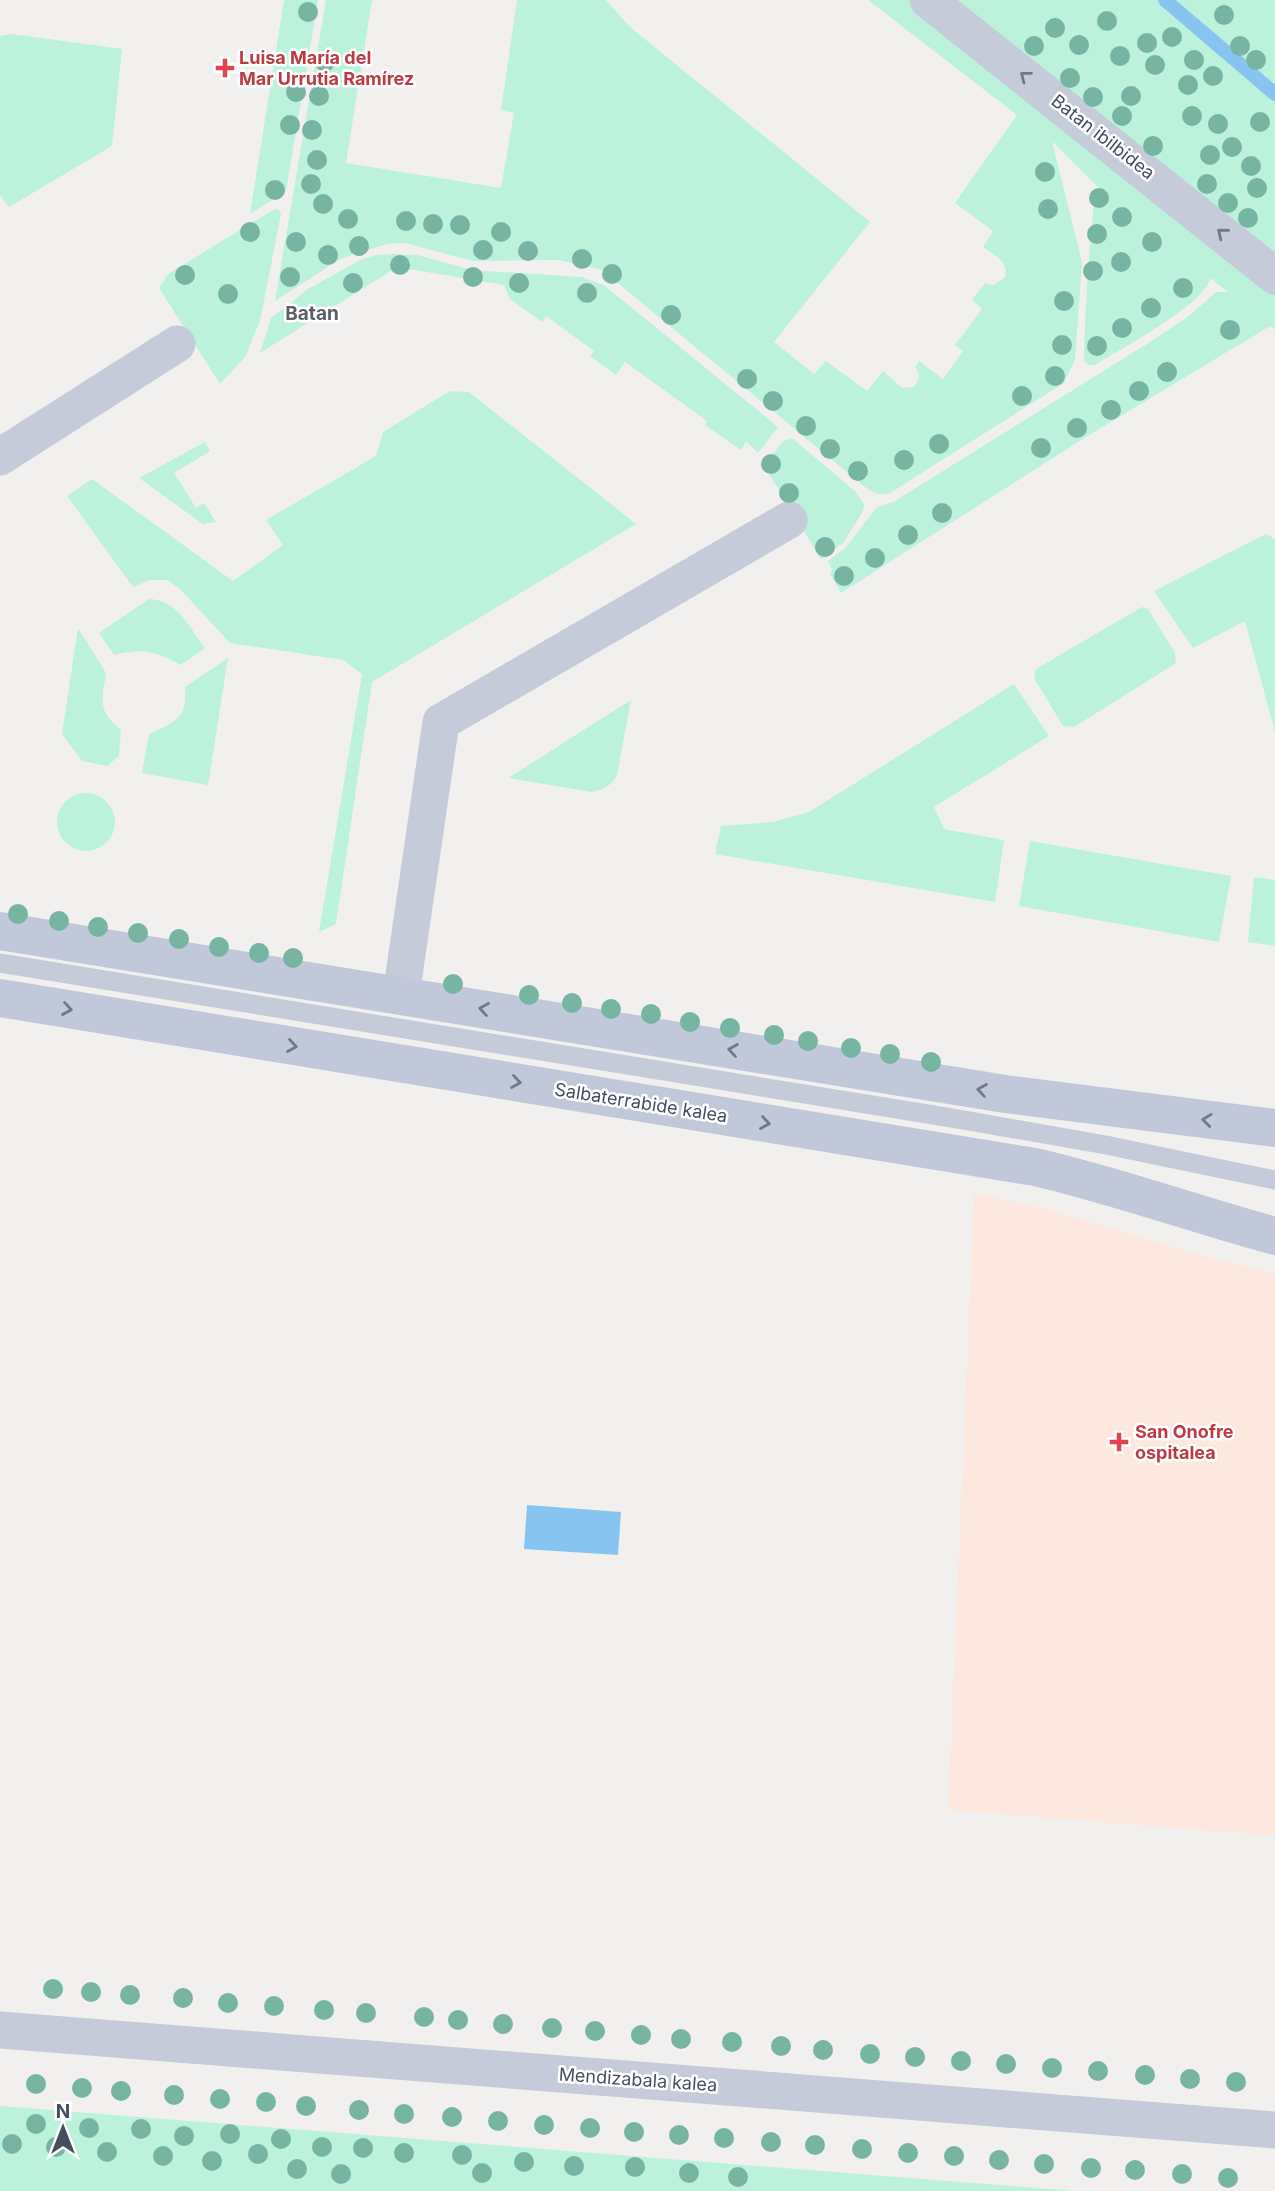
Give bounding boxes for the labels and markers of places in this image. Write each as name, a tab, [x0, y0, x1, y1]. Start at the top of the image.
place label: Luisa María del Mar Urrutia Ramírez	[239, 47, 414, 89]
marker: Luisa María del Mar Urrutia Ramírez	[217, 60, 233, 76]
place label: San Onofre ospitalea	[1135, 1421, 1234, 1463]
marker: San Onofre ospitalea	[1109, 1432, 1129, 1452]

